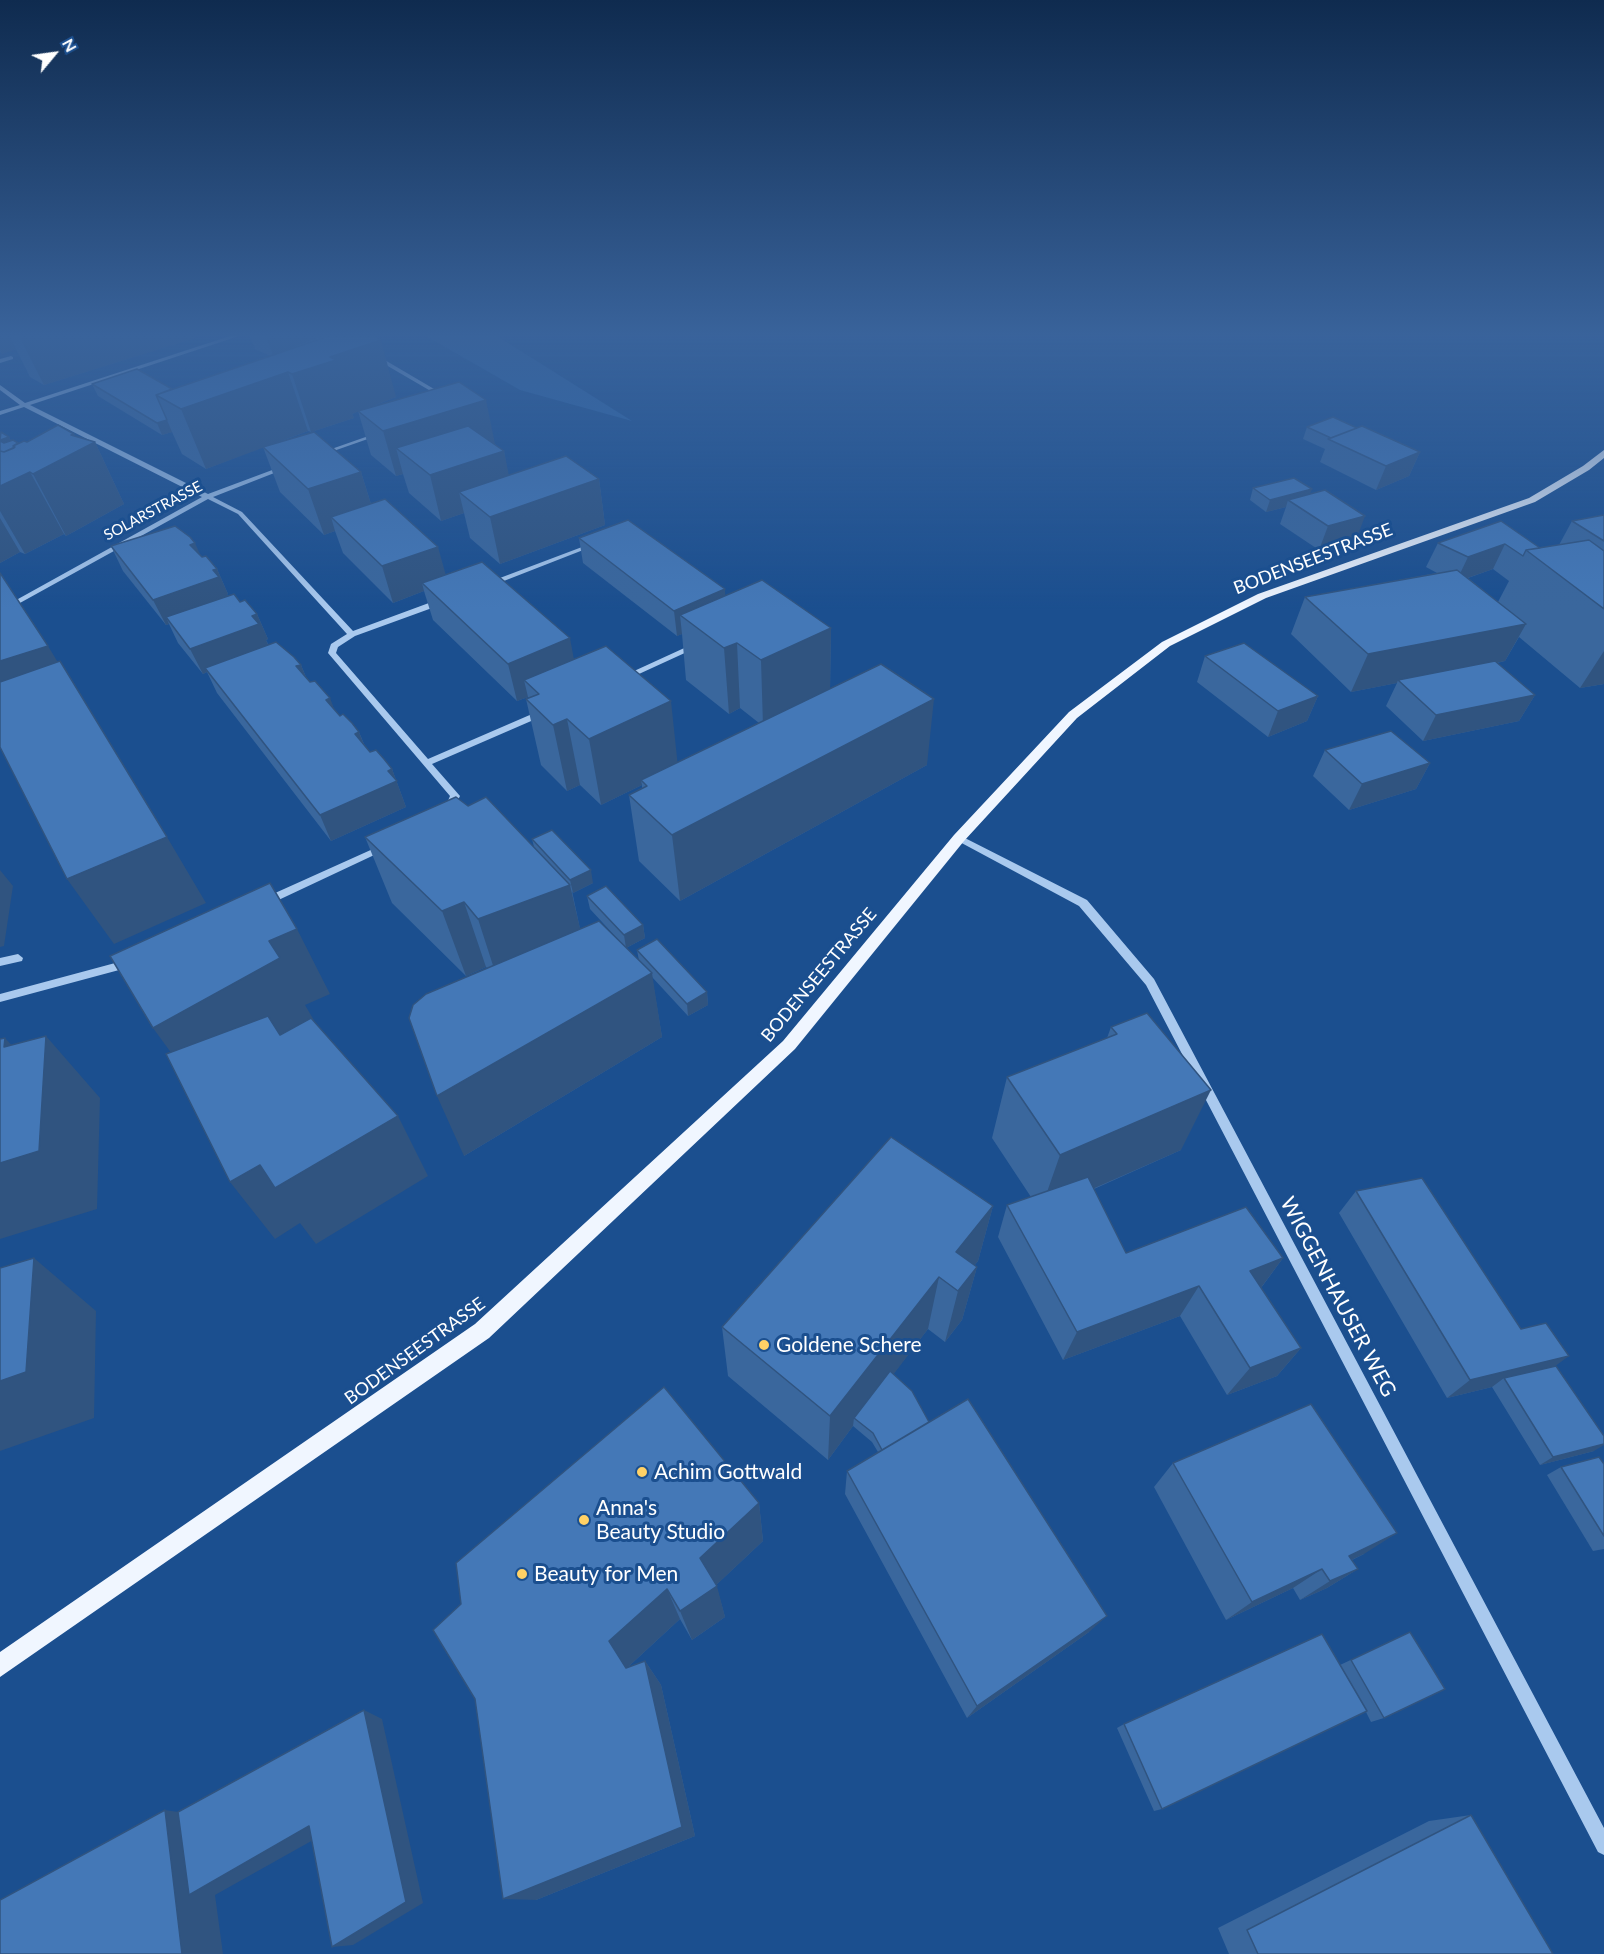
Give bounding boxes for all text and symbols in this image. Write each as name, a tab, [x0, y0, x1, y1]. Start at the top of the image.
north arrow	[24, 24, 84, 84]
text: N	[59, 35, 81, 55]
street label: SOLARSTRASSE	[101, 477, 205, 545]
street label: BODENSEESTRASSE	[1231, 519, 1395, 599]
street label: BODENSEESTRASSE	[757, 904, 881, 1046]
street label: WIGGENHAUSER WEG	[1275, 1193, 1401, 1401]
street label: BODENSEESTRASSE	[341, 1293, 489, 1409]
place label: Goldene Schere	[776, 1332, 922, 1358]
marker: Goldene Schere	[757, 1338, 771, 1352]
place label: Achim Gottwald	[654, 1459, 802, 1485]
marker: Achim Gottwald	[635, 1465, 649, 1479]
place label: Anna's Beauty Studio	[596, 1495, 725, 1545]
marker: Anna's Beauty Studio	[577, 1513, 591, 1527]
place label: Beauty for Men	[534, 1561, 678, 1587]
marker: Beauty for Men	[515, 1567, 529, 1581]

